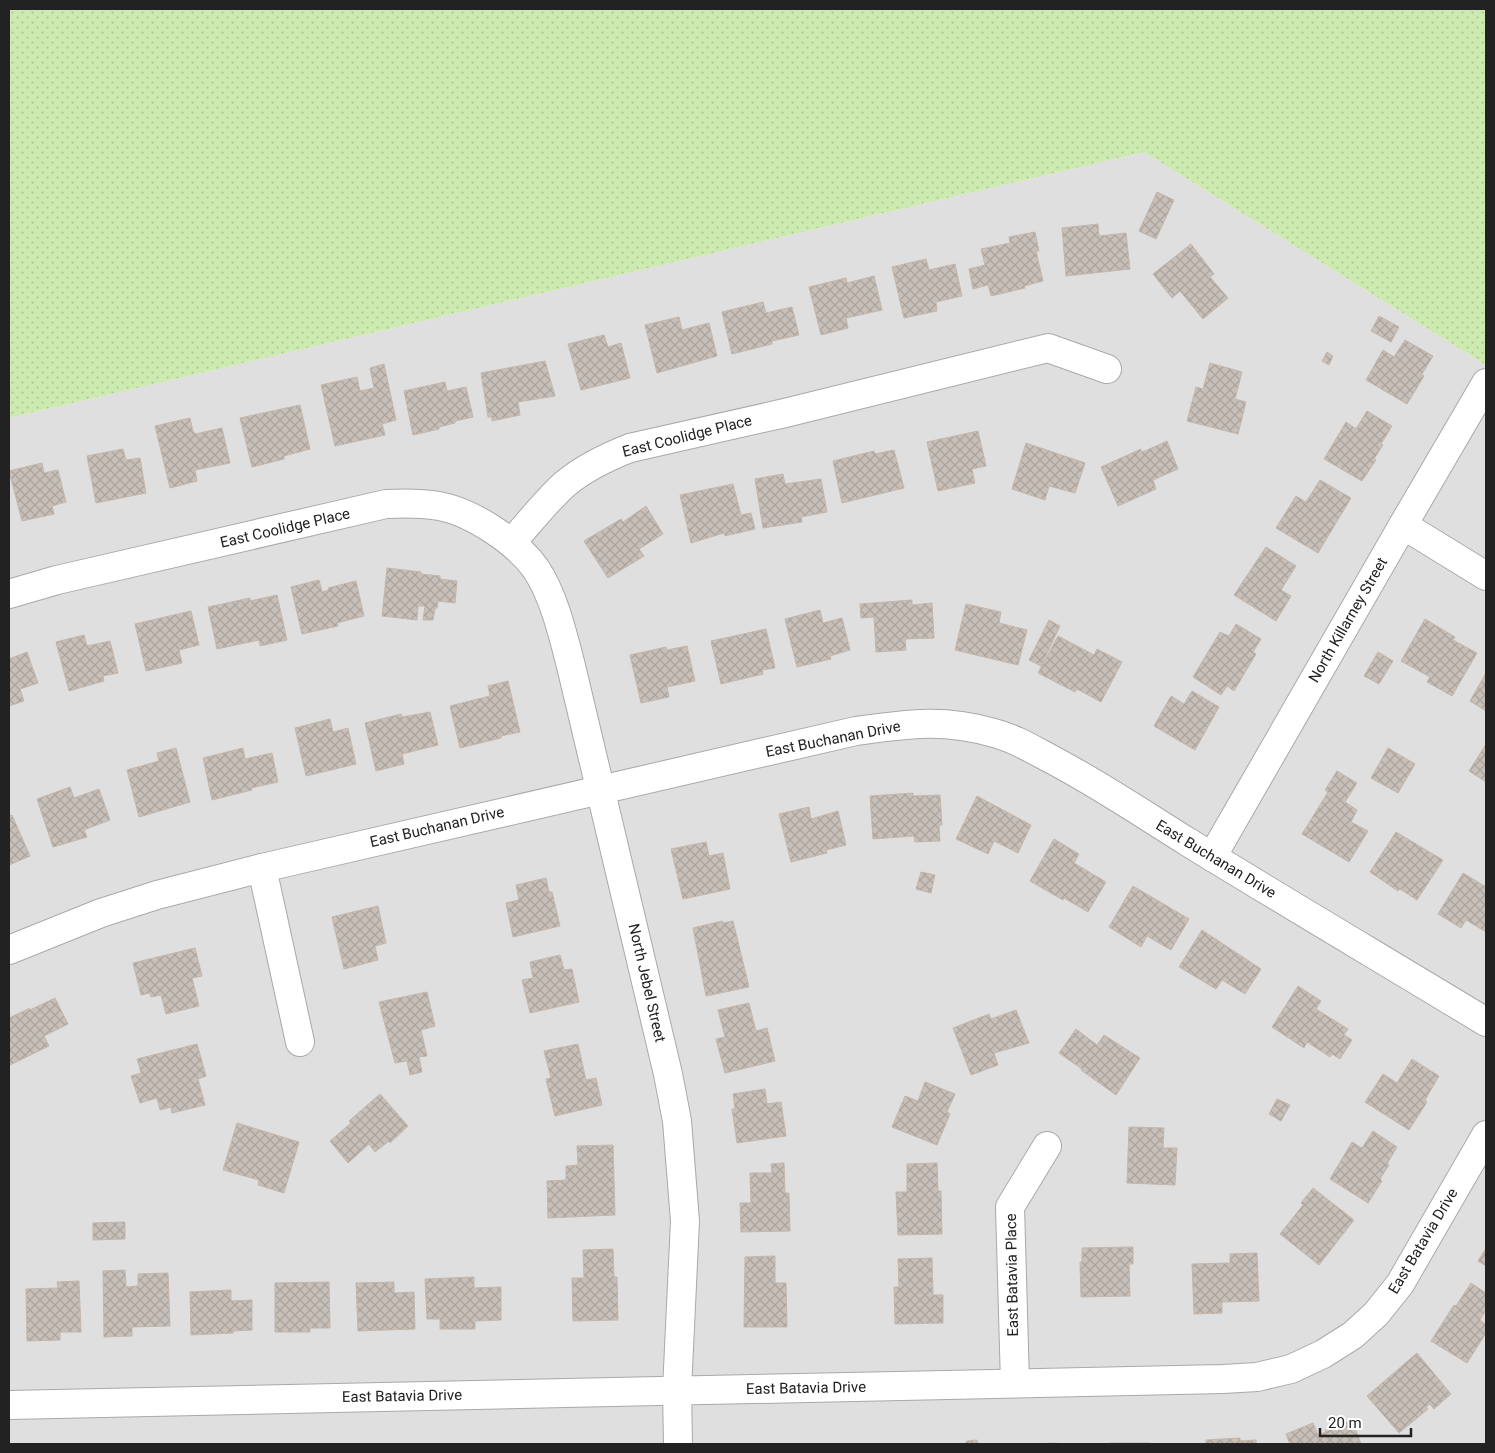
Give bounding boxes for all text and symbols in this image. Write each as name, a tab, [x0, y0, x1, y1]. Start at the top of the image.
street label: East Coolidge Place	[620, 411, 754, 461]
street label: East Coolidge Place	[218, 504, 352, 552]
street label: North Killarney Street	[1305, 554, 1391, 686]
street label: East Buchanan Drive	[764, 717, 902, 761]
street label: East Buchanan Drive	[368, 803, 506, 851]
street label: East Buchanan Drive	[1153, 816, 1279, 902]
street label: North Jebel Street	[625, 922, 669, 1044]
street label: East Batavia Drive	[1384, 1185, 1462, 1297]
street label: East Batavia Place	[1002, 1213, 1022, 1337]
street label: East Batavia Drive	[746, 1378, 866, 1398]
street label: East Batavia Drive	[342, 1386, 462, 1406]
scale bar	[1320, 1406, 1411, 1438]
text: 20 m	[1328, 1414, 1362, 1432]

